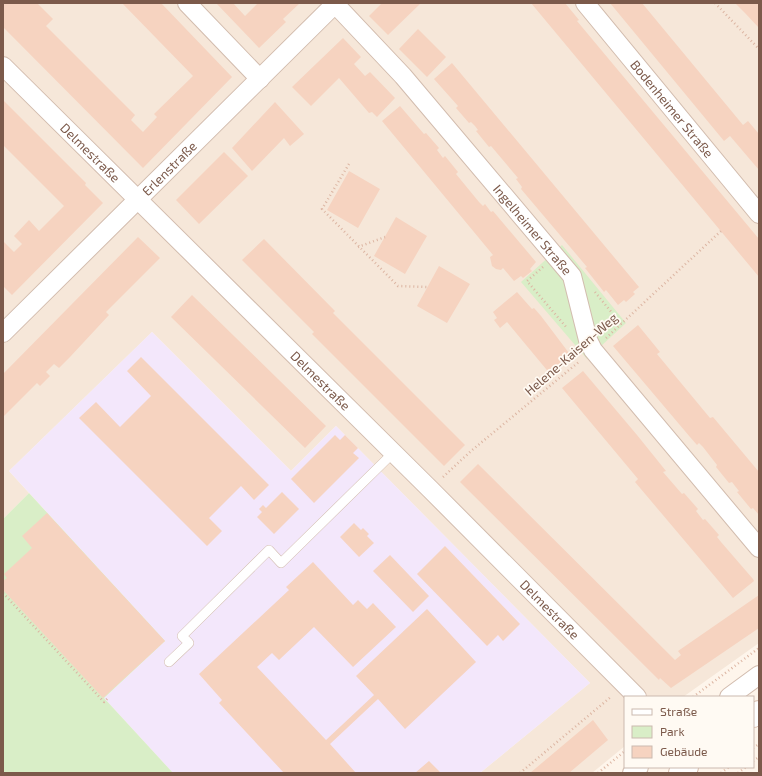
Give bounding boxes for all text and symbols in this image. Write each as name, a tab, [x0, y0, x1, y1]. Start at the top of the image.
street label: Bodenheimer Straße	[627, 57, 717, 161]
street label: Delmestraße	[57, 120, 124, 186]
street label: Erlenstraße	[139, 138, 200, 199]
street label: Ingelheimer Straße	[490, 181, 575, 278]
street label: Helene-Kaisen-Weg	[521, 309, 621, 399]
street label: Delmestraße	[287, 348, 354, 414]
street label: Delmestraße	[517, 576, 583, 643]
legend	[624, 696, 754, 768]
text: Straße	[660, 704, 697, 718]
text: Park	[660, 724, 685, 738]
text: Gebäude	[660, 744, 708, 758]

